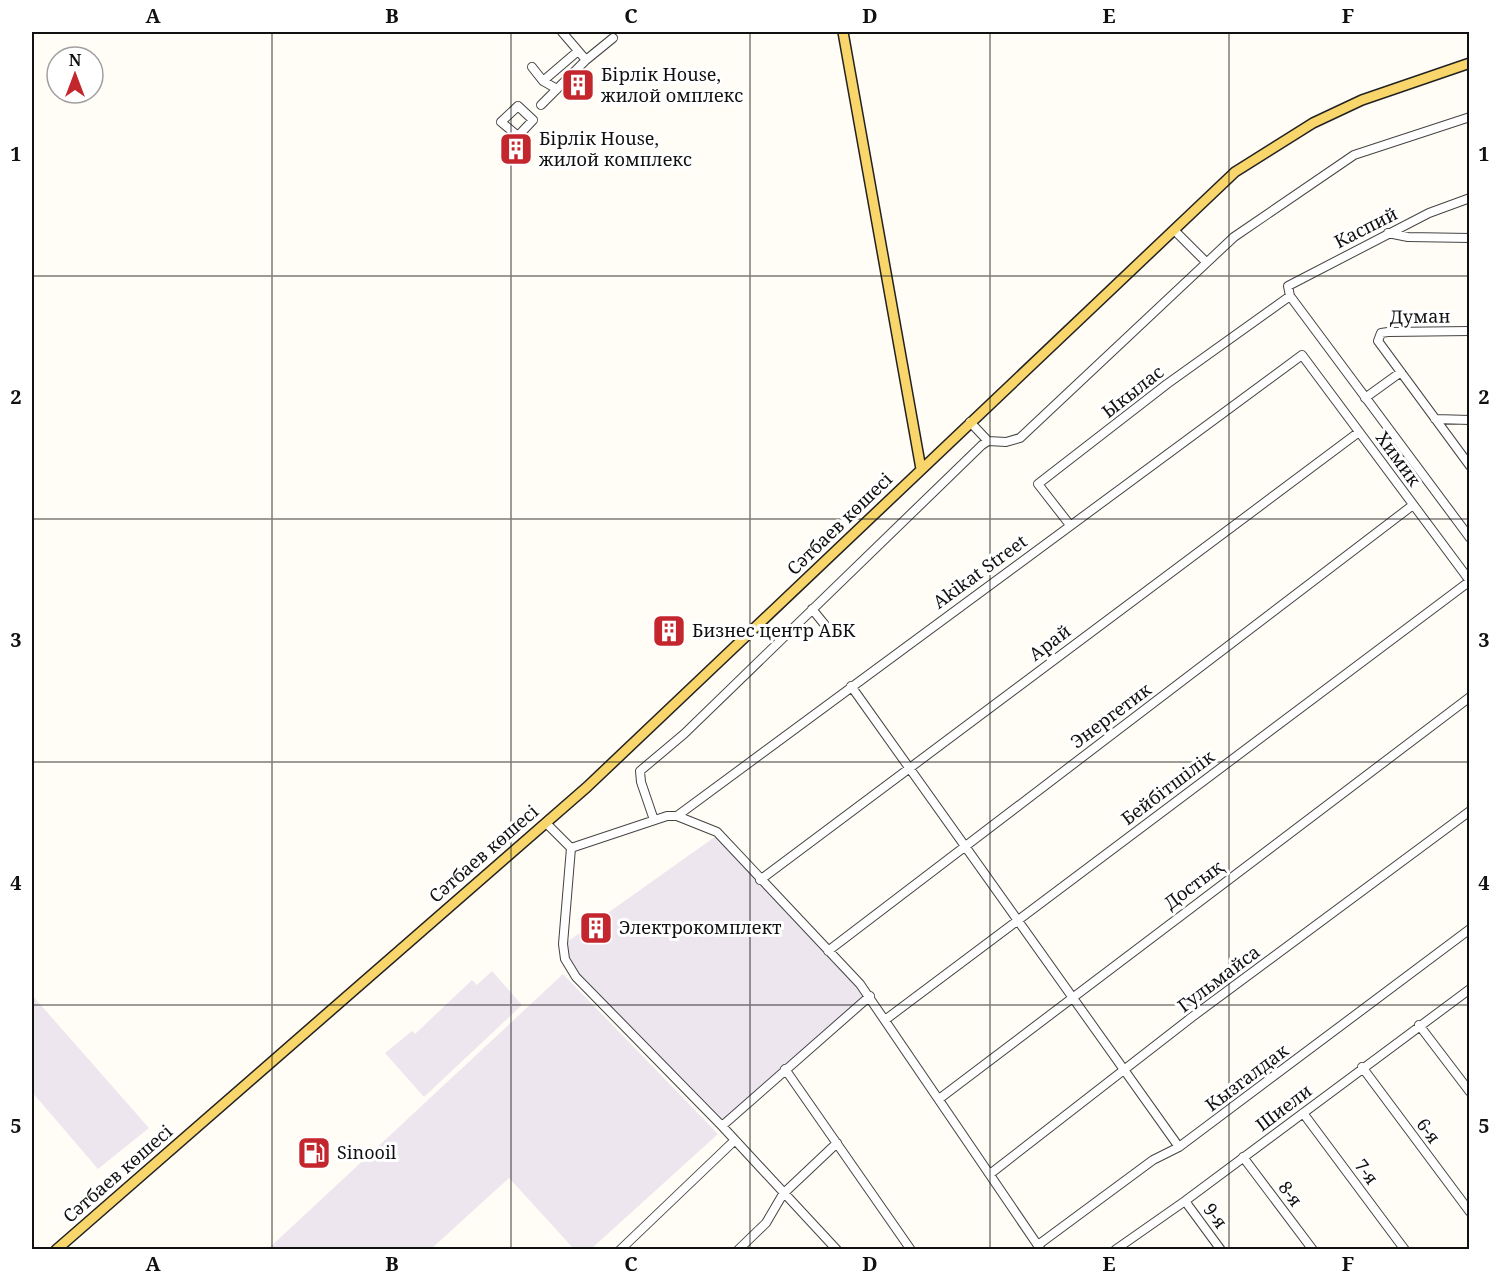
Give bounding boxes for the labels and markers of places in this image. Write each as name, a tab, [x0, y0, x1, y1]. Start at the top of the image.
place label: Бірлік House, жилой омплекс	[601, 62, 743, 107]
building icon: Бірлік House, жилой омплекс	[560, 67, 596, 103]
place label: Бірлік House, жилой комплекс	[539, 126, 692, 171]
building icon: Бірлік House, жилой комплекс	[498, 131, 534, 167]
building icon: Бизнес центр АБК	[651, 613, 687, 649]
place label: Бизнес центр АБК	[692, 618, 856, 642]
building icon: Электрокомплект	[578, 910, 614, 946]
place label: Электрокомплект	[619, 915, 782, 939]
fuel station icon: Sinooil	[296, 1135, 332, 1171]
place label: Sinooil	[337, 1140, 397, 1164]

